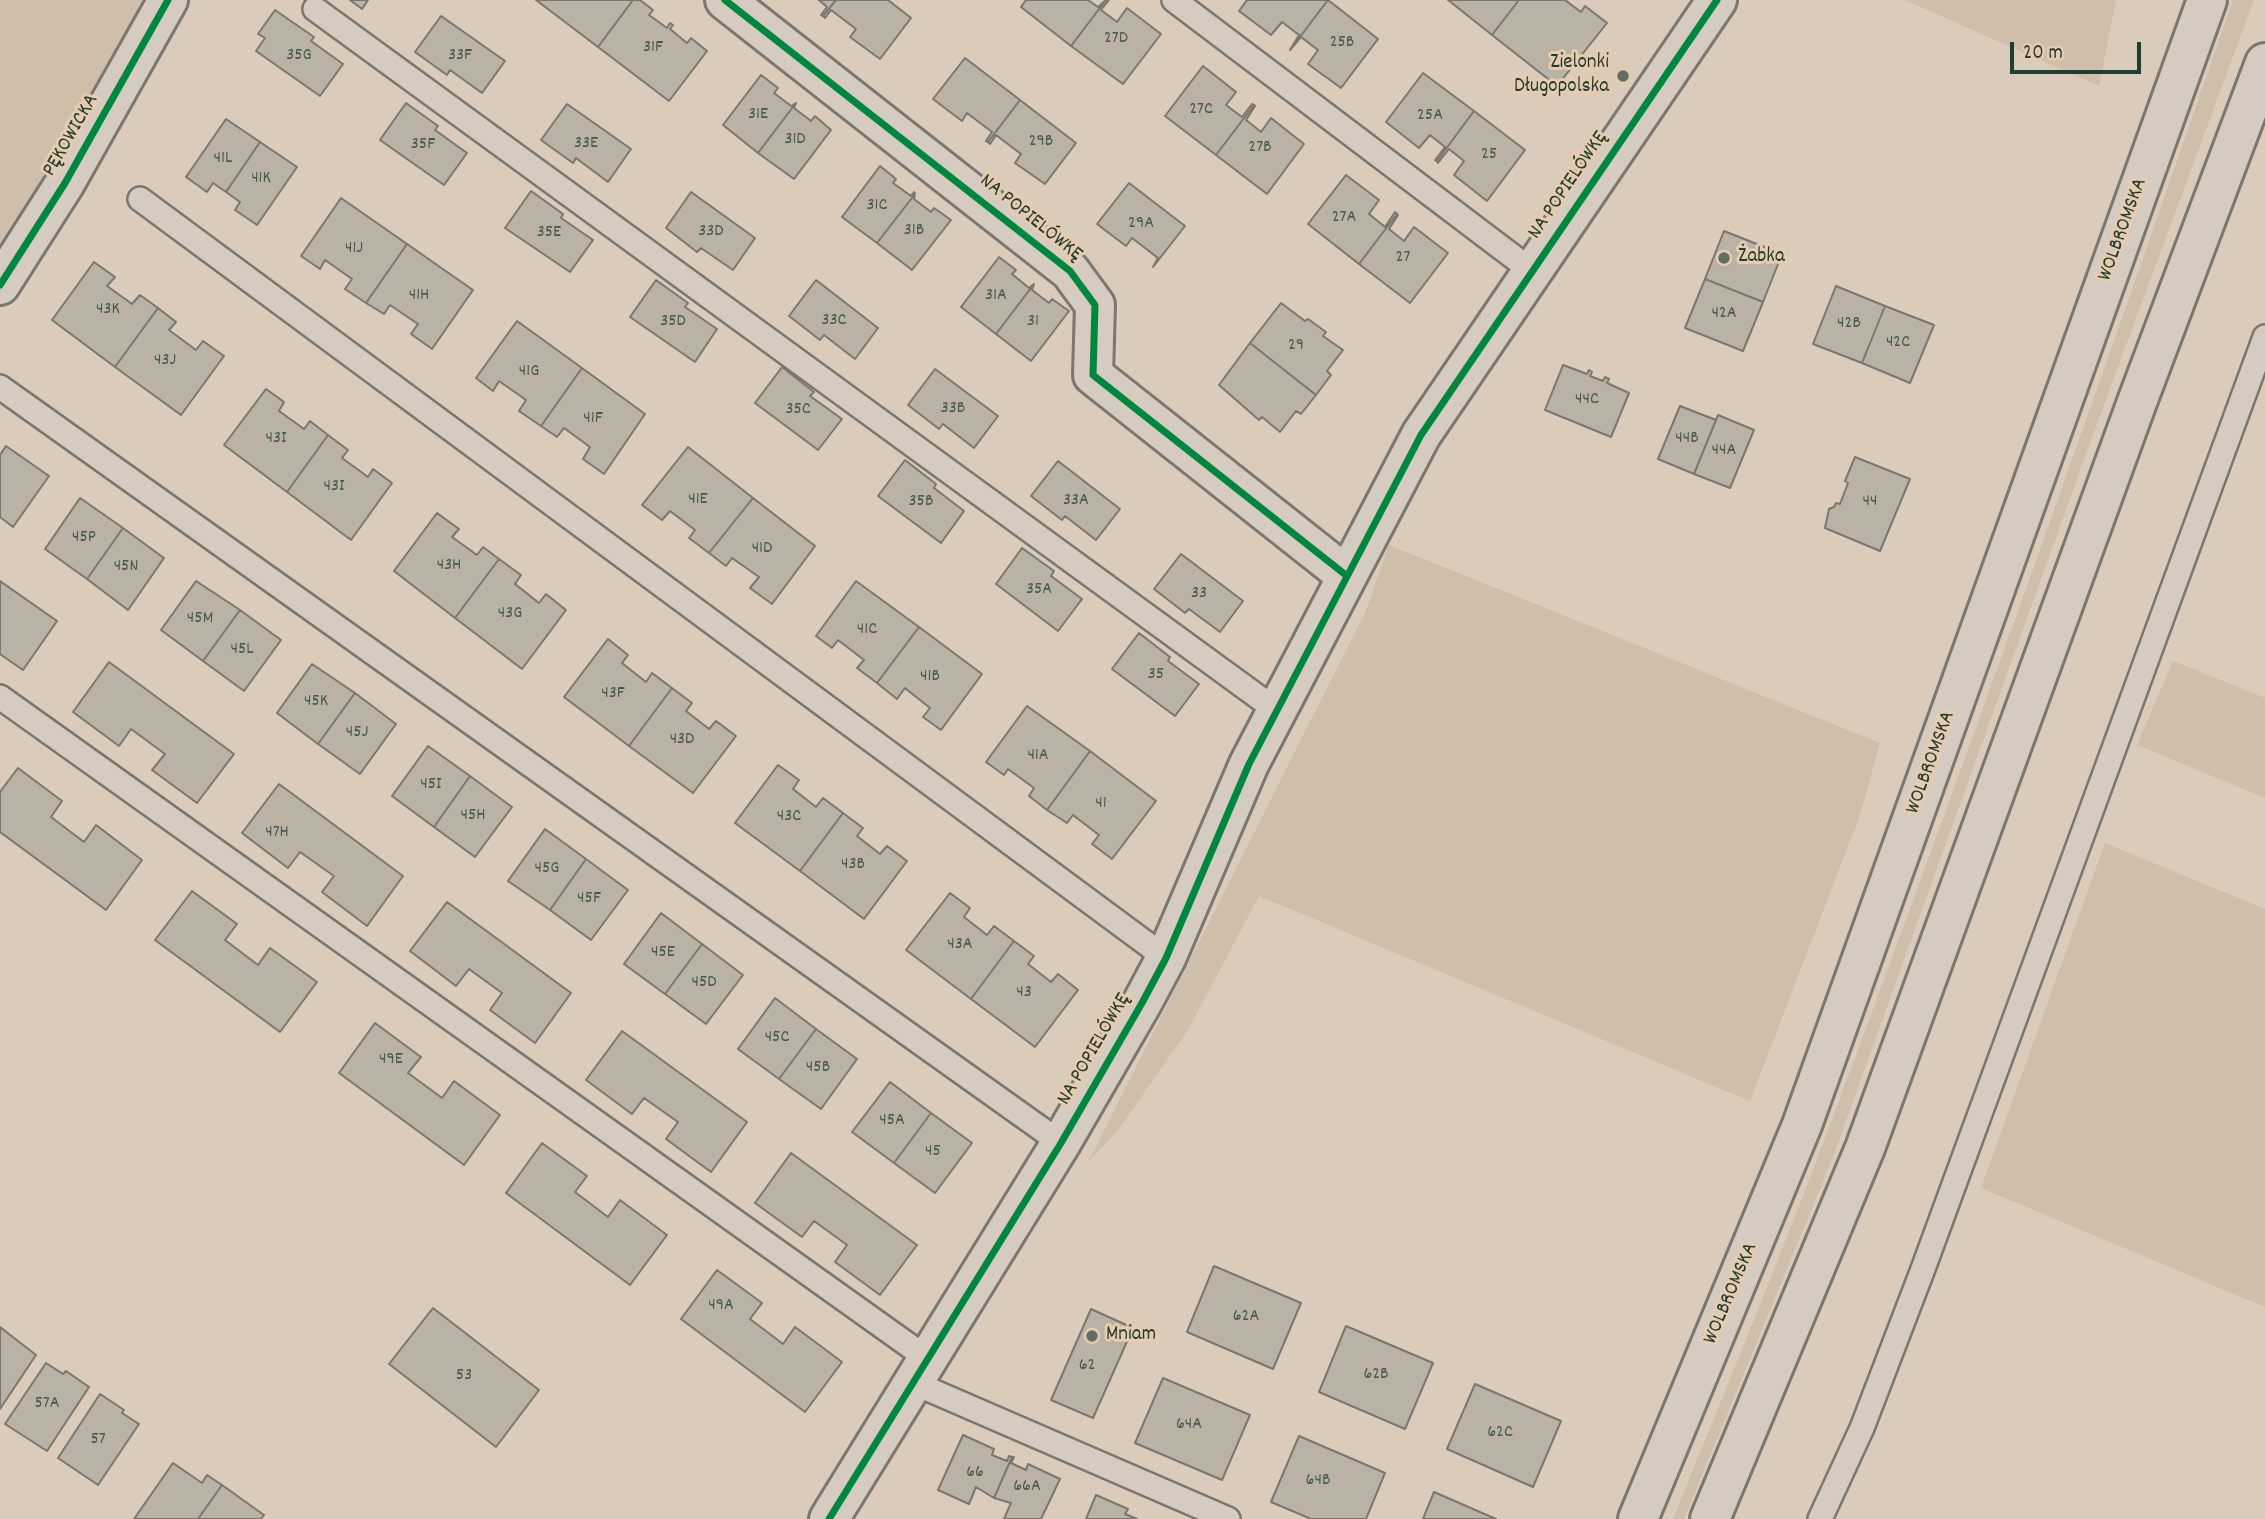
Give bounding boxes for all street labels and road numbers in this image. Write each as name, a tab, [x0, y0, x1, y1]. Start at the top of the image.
street label: PĘKOWICKA	[38, 90, 106, 182]
street label: NA POPIELÓWKĘ	[1524, 127, 1614, 245]
street label: NA POPIELÓWKĘ	[973, 170, 1087, 268]
street label: WOLBROMSKA	[2094, 175, 2154, 285]
street label: WOLBROMSKA	[1902, 708, 1962, 818]
street label: NA POPIELÓWKĘ	[1053, 990, 1137, 1110]
street label: WOLBROMSKA	[1699, 1240, 1765, 1348]

